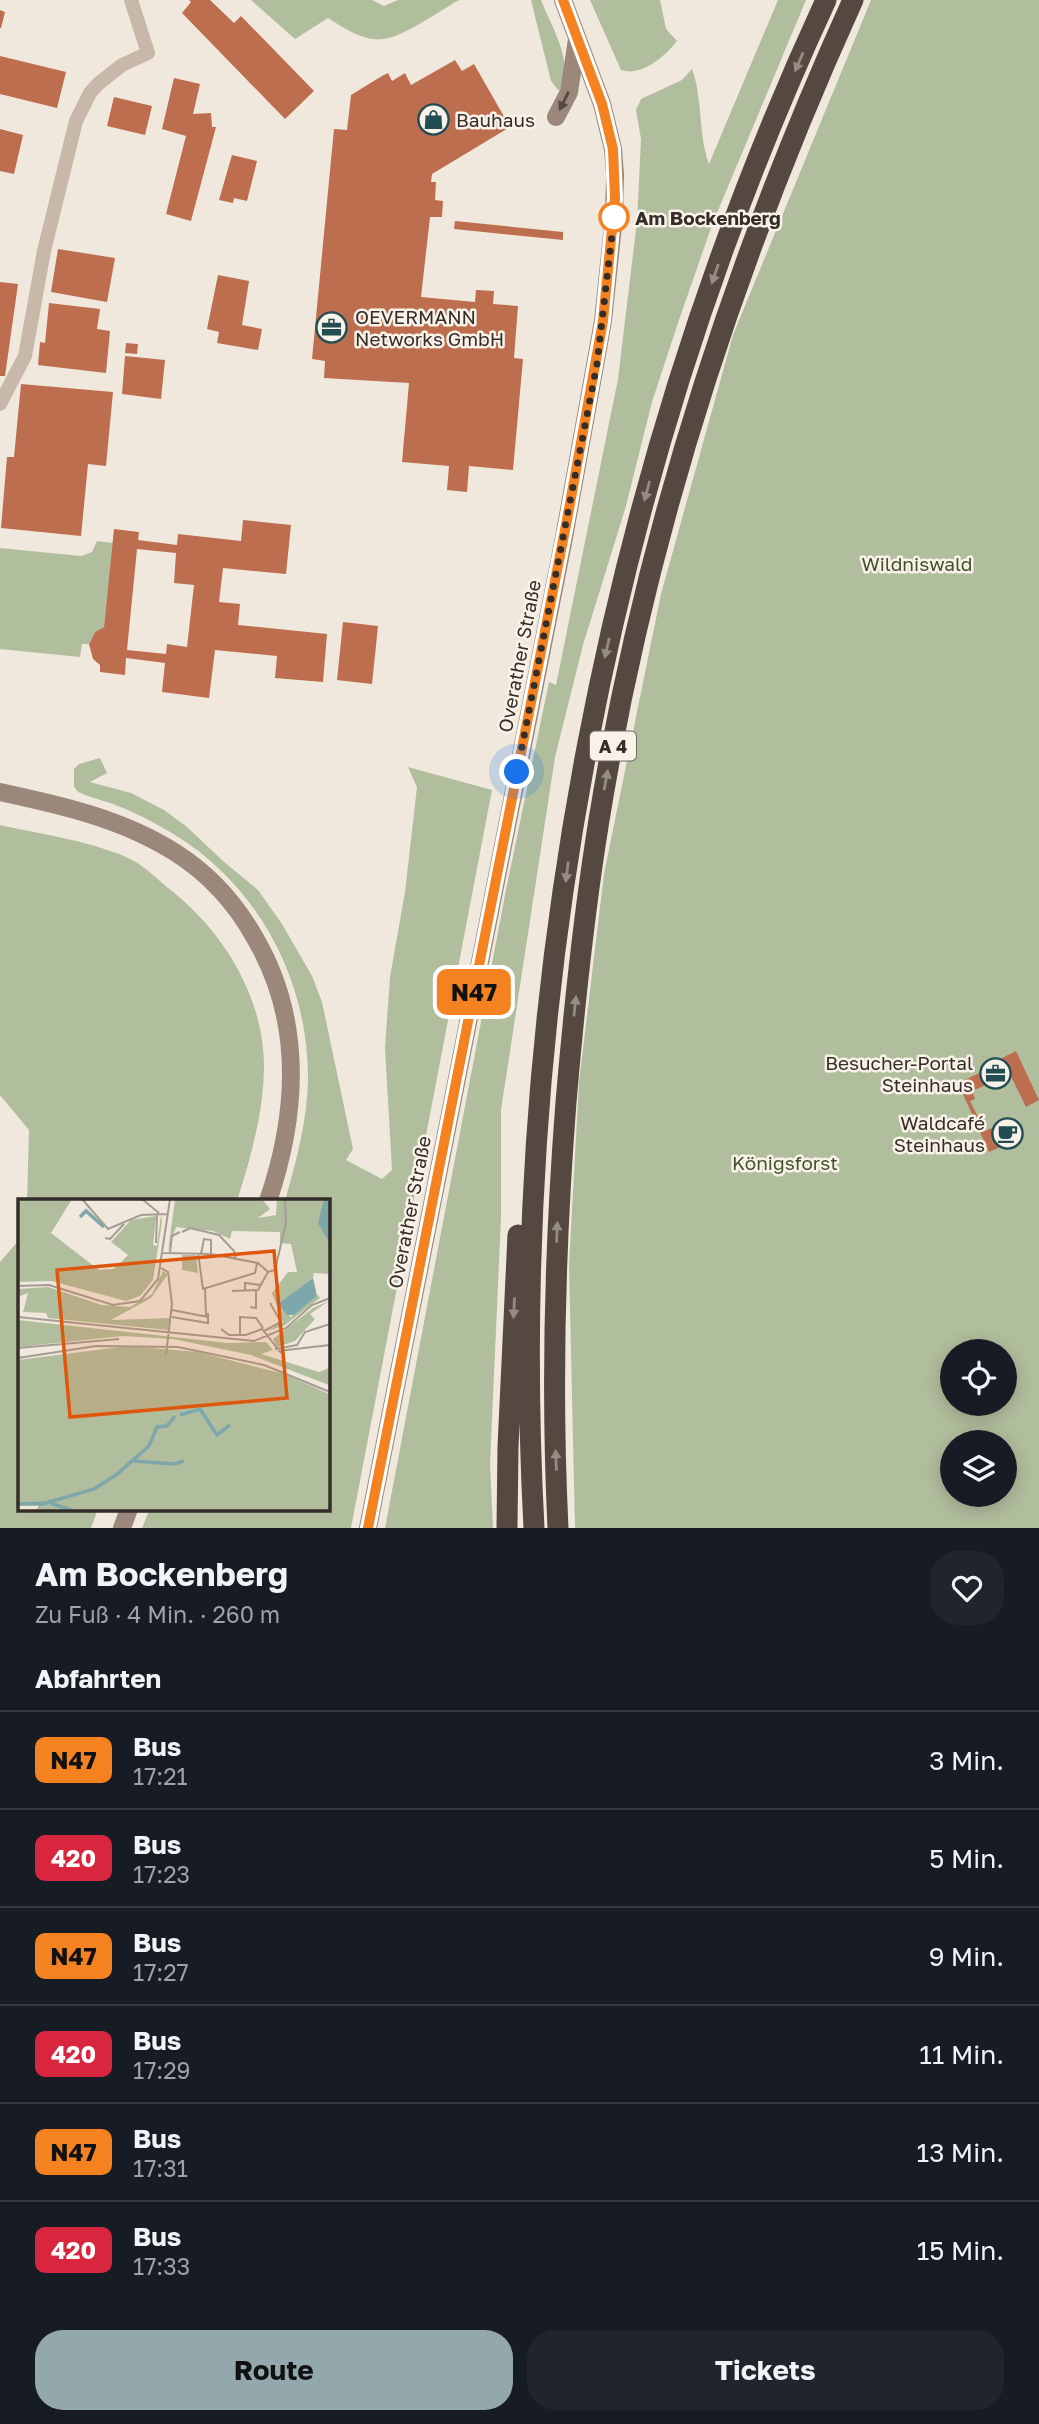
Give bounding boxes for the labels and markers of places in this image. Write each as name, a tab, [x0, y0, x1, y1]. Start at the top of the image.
shop icon: Bauhaus	[416, 102, 450, 136]
place label: Bauhaus	[456, 108, 535, 131]
marker: Am Bockenberg	[599, 202, 629, 232]
place label: Am Bockenberg	[635, 206, 781, 229]
place label: OEVERMANN Networks GmbH	[355, 305, 504, 350]
office icon: OEVERMANN Networks GmbH	[315, 310, 349, 344]
place label: Besucher-Portal Steinhaus	[825, 1051, 973, 1096]
office icon: Besucher-Portal Steinhaus	[979, 1056, 1013, 1090]
place label: Waldcafé Steinhaus	[894, 1111, 985, 1156]
cafe icon: Waldcafé Steinhaus	[991, 1116, 1025, 1150]

